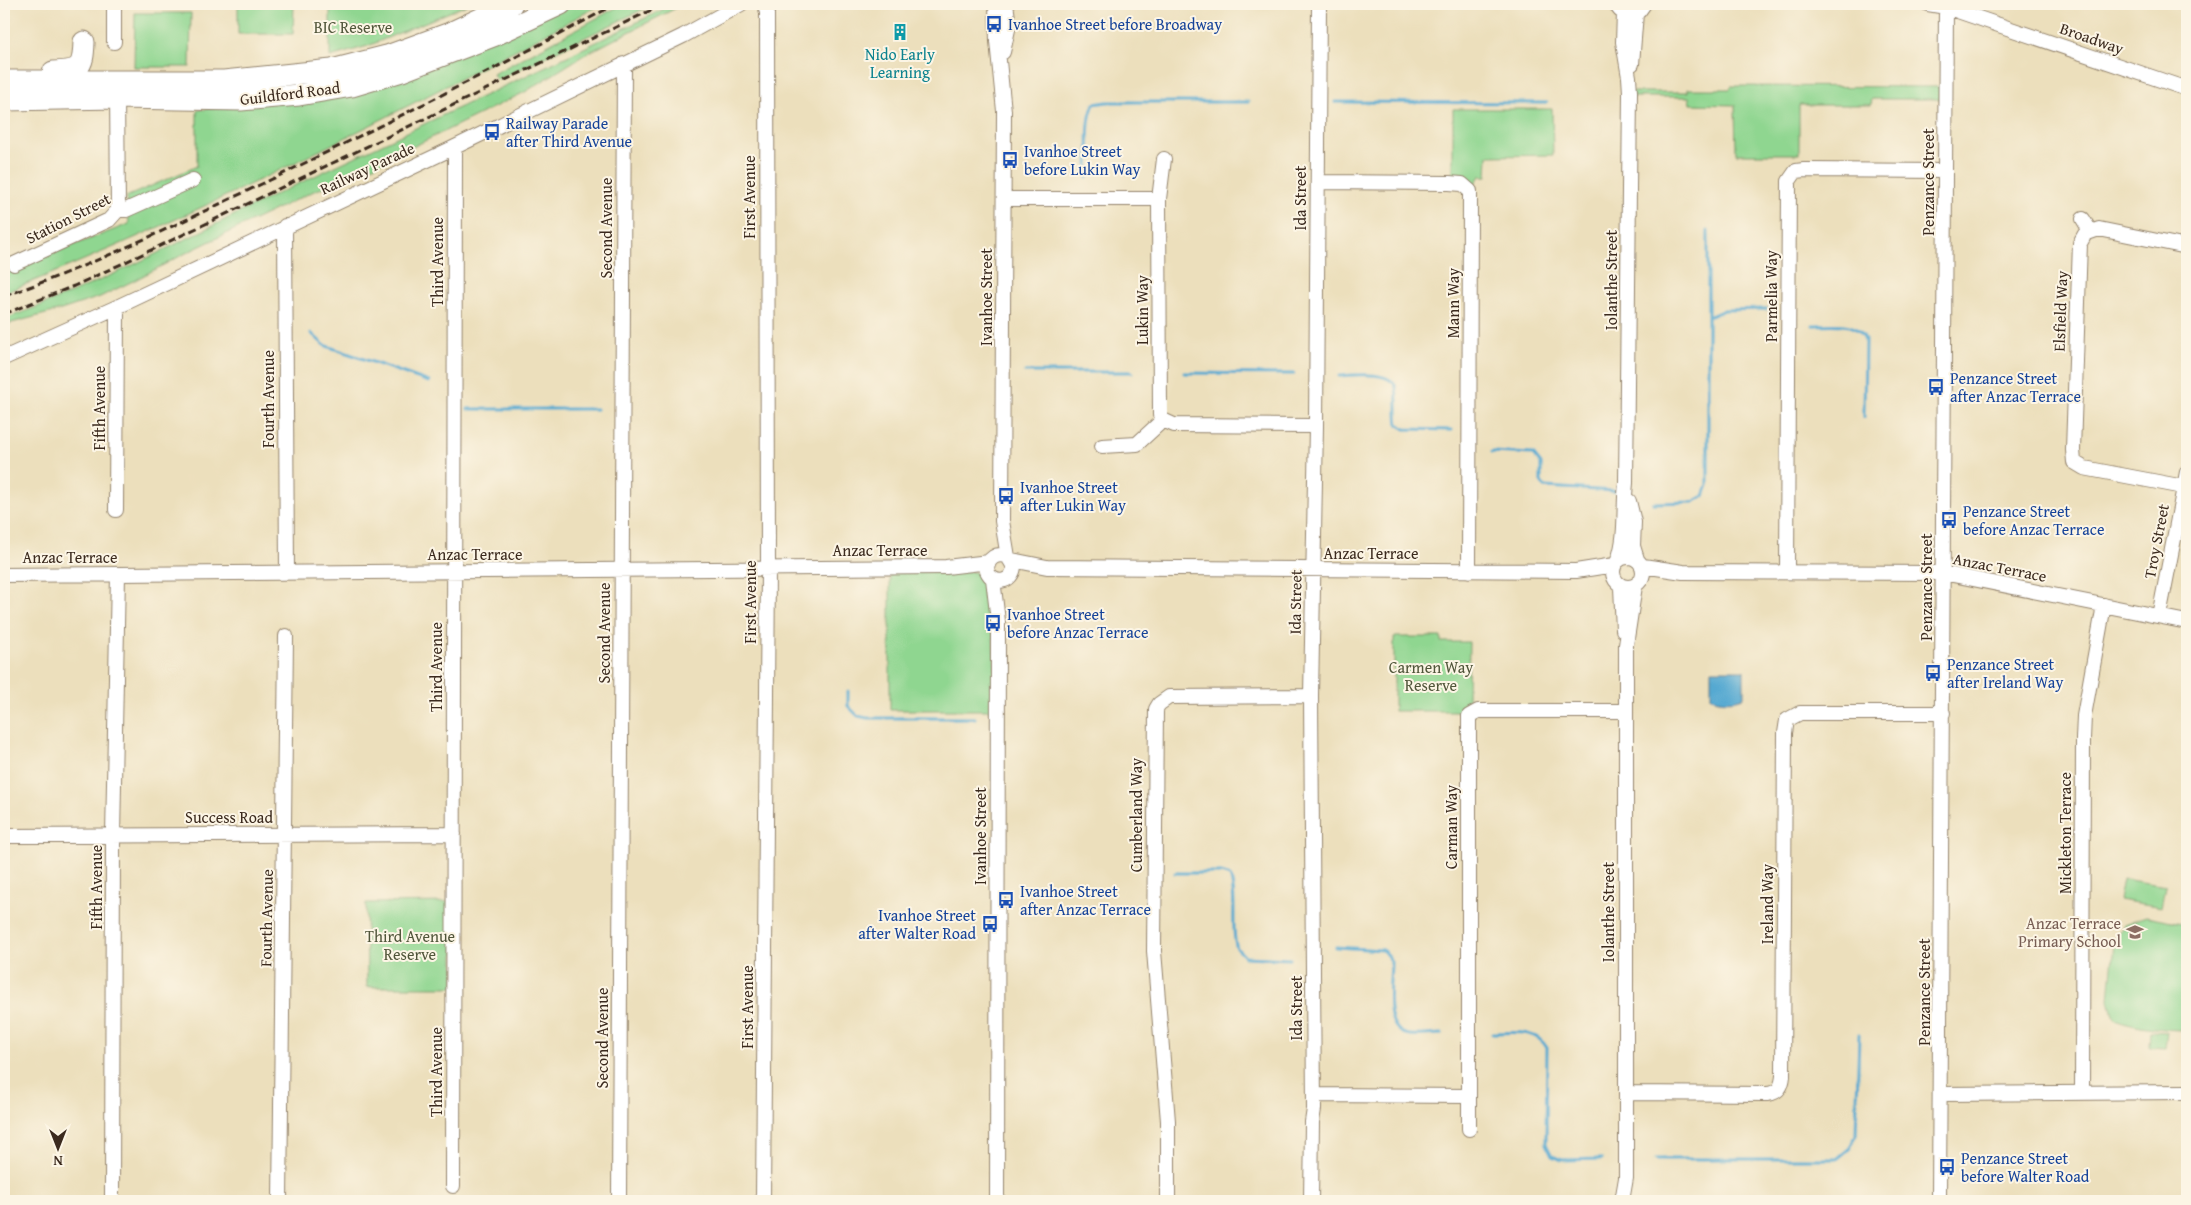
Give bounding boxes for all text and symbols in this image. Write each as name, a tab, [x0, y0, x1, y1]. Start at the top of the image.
place label: Ivanhoe Street before Broadway	[1008, 12, 1222, 36]
bus stop icon: Ivanhoe Street before Broadway	[984, 14, 1004, 34]
park label: BIC Reserve	[314, 15, 392, 39]
street label: Broadway	[2057, 16, 2127, 60]
building icon: Nido Early Learning	[890, 22, 910, 42]
place label: Nido Early Learning	[865, 42, 935, 84]
street label: Guildford Road	[238, 75, 342, 111]
place label: Railway Parade after Third Avenue	[506, 111, 632, 153]
bus stop icon: Railway Parade after Third Avenue	[482, 122, 502, 142]
street label: Penzance Street	[1916, 128, 1940, 236]
street label: Railway Parade	[316, 136, 418, 200]
place label: Ivanhoe Street before Lukin Way	[1024, 139, 1141, 181]
bus stop icon: Ivanhoe Street before Lukin Way	[1000, 150, 1020, 170]
street label: First Avenue	[737, 155, 761, 239]
street label: Ida Street	[1288, 165, 1312, 231]
street label: Second Avenue	[594, 178, 618, 278]
street label: Station Street	[21, 186, 115, 250]
street label: Third Avenue	[425, 217, 449, 307]
street label: Iolanthe Street	[1599, 230, 1623, 330]
street label: Ivanhoe Street	[974, 248, 998, 346]
street label: Parmelia Way	[1759, 250, 1783, 342]
street label: Mann Way	[1441, 268, 1465, 338]
street label: Elsfield Way	[2047, 270, 2073, 352]
street label: Lukin Way	[1130, 275, 1154, 345]
street label: Fourth Avenue	[256, 350, 280, 448]
street label: Fifth Avenue	[87, 366, 111, 450]
place label: Penzance Street after Anzac Terrace	[1950, 366, 2081, 408]
bus stop icon: Penzance Street after Anzac Terrace	[1926, 377, 1946, 397]
place label: Ivanhoe Street after Lukin Way	[1020, 475, 1126, 517]
bus stop icon: Ivanhoe Street after Lukin Way	[996, 486, 1016, 506]
place label: Penzance Street before Anzac Terrace	[1963, 499, 2104, 541]
street label: Troy Street	[2137, 501, 2175, 580]
bus stop icon: Penzance Street before Anzac Terrace	[1939, 510, 1959, 530]
street label: Penzance Street	[1914, 533, 1938, 641]
street label: Anzac Terrace	[833, 538, 927, 562]
street label: Anzac Terrace	[1324, 541, 1418, 565]
street label: Anzac Terrace	[428, 542, 522, 566]
street label: Anzac Terrace	[23, 545, 117, 569]
street label: Anzac Terrace	[1951, 546, 2049, 588]
street label: First Avenue	[738, 560, 762, 644]
street label: Ida Street	[1282, 569, 1308, 635]
street label: Second Avenue	[592, 583, 616, 683]
place label: Ivanhoe Street before Anzac Terrace	[1007, 602, 1148, 644]
bus stop icon: Ivanhoe Street before Anzac Terrace	[983, 613, 1003, 633]
street label: Third Avenue	[424, 622, 448, 712]
place label: Penzance Street after Ireland Way	[1947, 652, 2063, 694]
park label: Carmen Way Reserve	[1389, 655, 1473, 697]
bus stop icon: Penzance Street after Ireland Way	[1923, 663, 1943, 683]
street label: Cumberland Way	[1124, 758, 1148, 872]
street label: Mickleton Terrace	[2053, 772, 2077, 894]
street label: Carman Way	[1439, 785, 1463, 869]
street label: Ivanhoe Street	[968, 787, 992, 885]
street label: Success Road	[185, 805, 273, 829]
street label: Fifth Avenue	[84, 845, 108, 929]
street label: Iolanthe Street	[1596, 862, 1620, 962]
street label: Ireland Way	[1755, 864, 1779, 944]
street label: Fourth Avenue	[253, 869, 279, 967]
place label: Ivanhoe Street after Anzac Terrace	[1020, 879, 1151, 921]
bus stop icon: Ivanhoe Street after Anzac Terrace	[996, 890, 1016, 910]
place label: Ivanhoe Street after Walter Road	[858, 903, 976, 945]
place label: Anzac Terrace Primary School	[2018, 911, 2122, 953]
bus stop icon: Ivanhoe Street after Walter Road	[980, 914, 1000, 934]
school or university icon: Anzac Terrace Primary School	[2125, 922, 2145, 942]
park label: Third Avenue Reserve	[365, 924, 455, 966]
street label: Penzance Street	[1912, 938, 1936, 1046]
street label: First Avenue	[735, 965, 759, 1049]
street label: Ida Street	[1284, 975, 1308, 1041]
street label: Second Avenue	[590, 988, 614, 1088]
street label: Third Avenue	[424, 1027, 448, 1117]
north arrow	[32, 1122, 82, 1172]
place label: Penzance Street before Walter Road	[1961, 1146, 2090, 1188]
text: N	[53, 1151, 63, 1171]
bus stop icon: Penzance Street before Walter Road	[1937, 1157, 1957, 1177]

